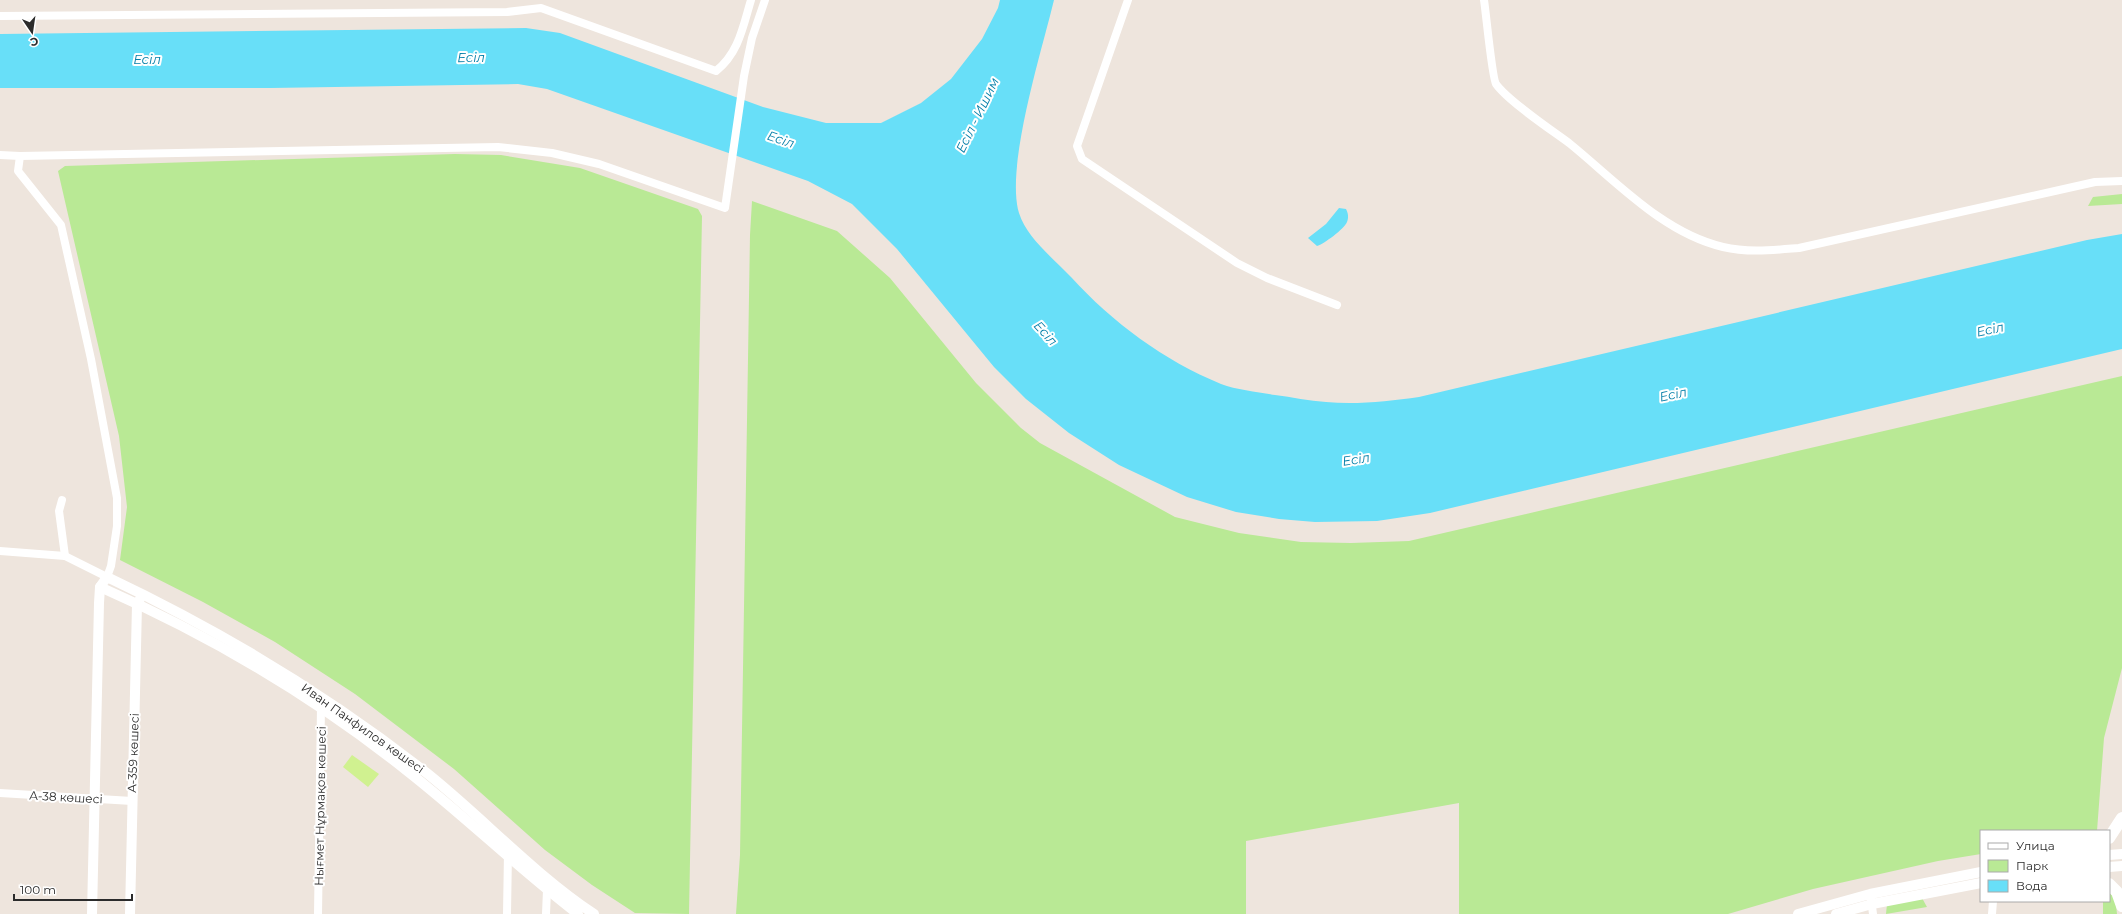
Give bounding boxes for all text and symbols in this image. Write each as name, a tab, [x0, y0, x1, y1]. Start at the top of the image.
north arrow	[12, 12, 52, 52]
text: С	[29, 34, 40, 49]
water label: Есіл	[457, 49, 485, 65]
water label: Есіл	[133, 51, 161, 67]
water label: Есіл - Ишим	[952, 75, 1002, 155]
water label: Есіл	[765, 127, 797, 151]
water label: Есіл	[1031, 317, 1061, 349]
water label: Есіл	[1975, 318, 2005, 340]
water label: Есіл	[1658, 383, 1688, 405]
water label: Есіл	[1341, 449, 1371, 469]
street label: Иван Панфилов көшесі	[299, 680, 427, 776]
street label: А-359 көшесі	[124, 713, 142, 793]
street label: Нығмет Нұрмақов көшесі	[311, 726, 329, 886]
street label: А-38 көшесі	[29, 788, 103, 806]
legend	[1980, 830, 2110, 902]
text: Улица	[2016, 838, 2055, 853]
text: Парк	[2016, 858, 2048, 873]
scale bar	[14, 876, 132, 902]
text: Вода	[2016, 878, 2047, 893]
text: 100 m	[20, 882, 56, 897]

